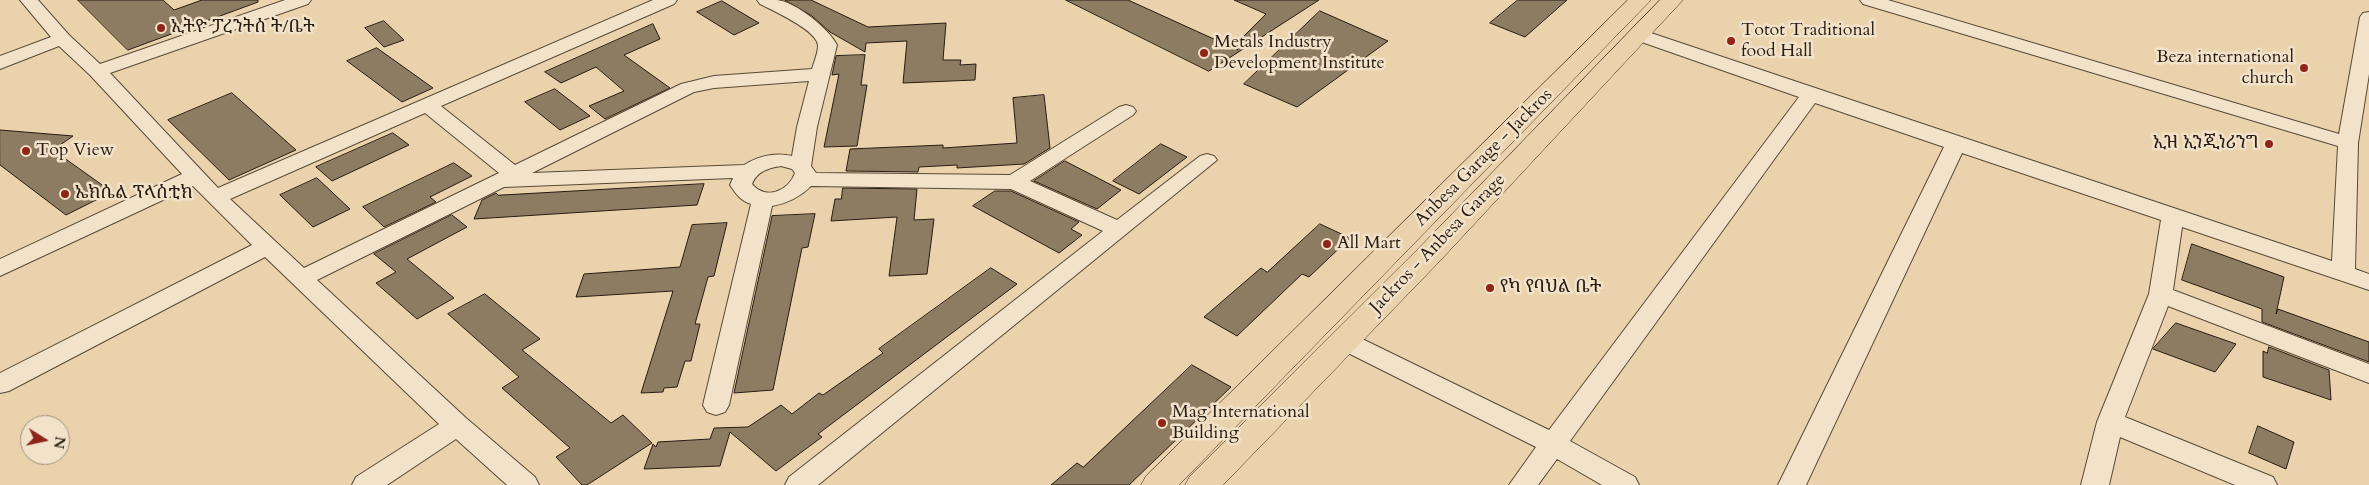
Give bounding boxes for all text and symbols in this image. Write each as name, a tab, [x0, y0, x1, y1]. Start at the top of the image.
place label: ኢትዮ ፓረንትስ ት/ቤት	[171, 17, 315, 39]
place label: Totot Traditional food Hall	[1741, 20, 1875, 62]
marker: ኢትዮ ፓረንትስ ት/ቤት	[155, 22, 167, 34]
place label: Metals Industry Development Institute	[1214, 32, 1385, 74]
marker: Totot Traditional food Hall	[1725, 35, 1737, 47]
marker: Metals Industry Development Institute	[1198, 47, 1210, 59]
place label: Beza international church	[2156, 47, 2294, 90]
marker: Beza international church	[2298, 62, 2310, 74]
street label: Anbesa Garage - Jackros	[1411, 85, 1557, 231]
place label: ኢዝ ኢንጂነሪንግ	[2153, 133, 2259, 155]
marker: ኢዝ ኢንጂነሪንግ	[2263, 138, 2275, 150]
place label: Top View	[36, 140, 114, 162]
marker: Top View	[20, 145, 32, 157]
street label: Jackros - Anbesa Garage	[1366, 170, 1510, 318]
place label: ኤክሴል ፕላስቲክ	[75, 183, 193, 205]
marker: ኤክሴል ፕላስቲክ	[59, 188, 71, 200]
place label: All Mart	[1337, 233, 1401, 255]
marker: All Mart	[1321, 238, 1333, 250]
place label: የካ የባህል ቤት	[1500, 277, 1602, 299]
marker: የካ የባህል ቤት	[1484, 282, 1496, 294]
place label: Mag International Building	[1172, 402, 1310, 444]
north arrow	[20, 415, 70, 465]
marker: Mag International Building	[1156, 417, 1168, 429]
text: N	[49, 435, 70, 450]

